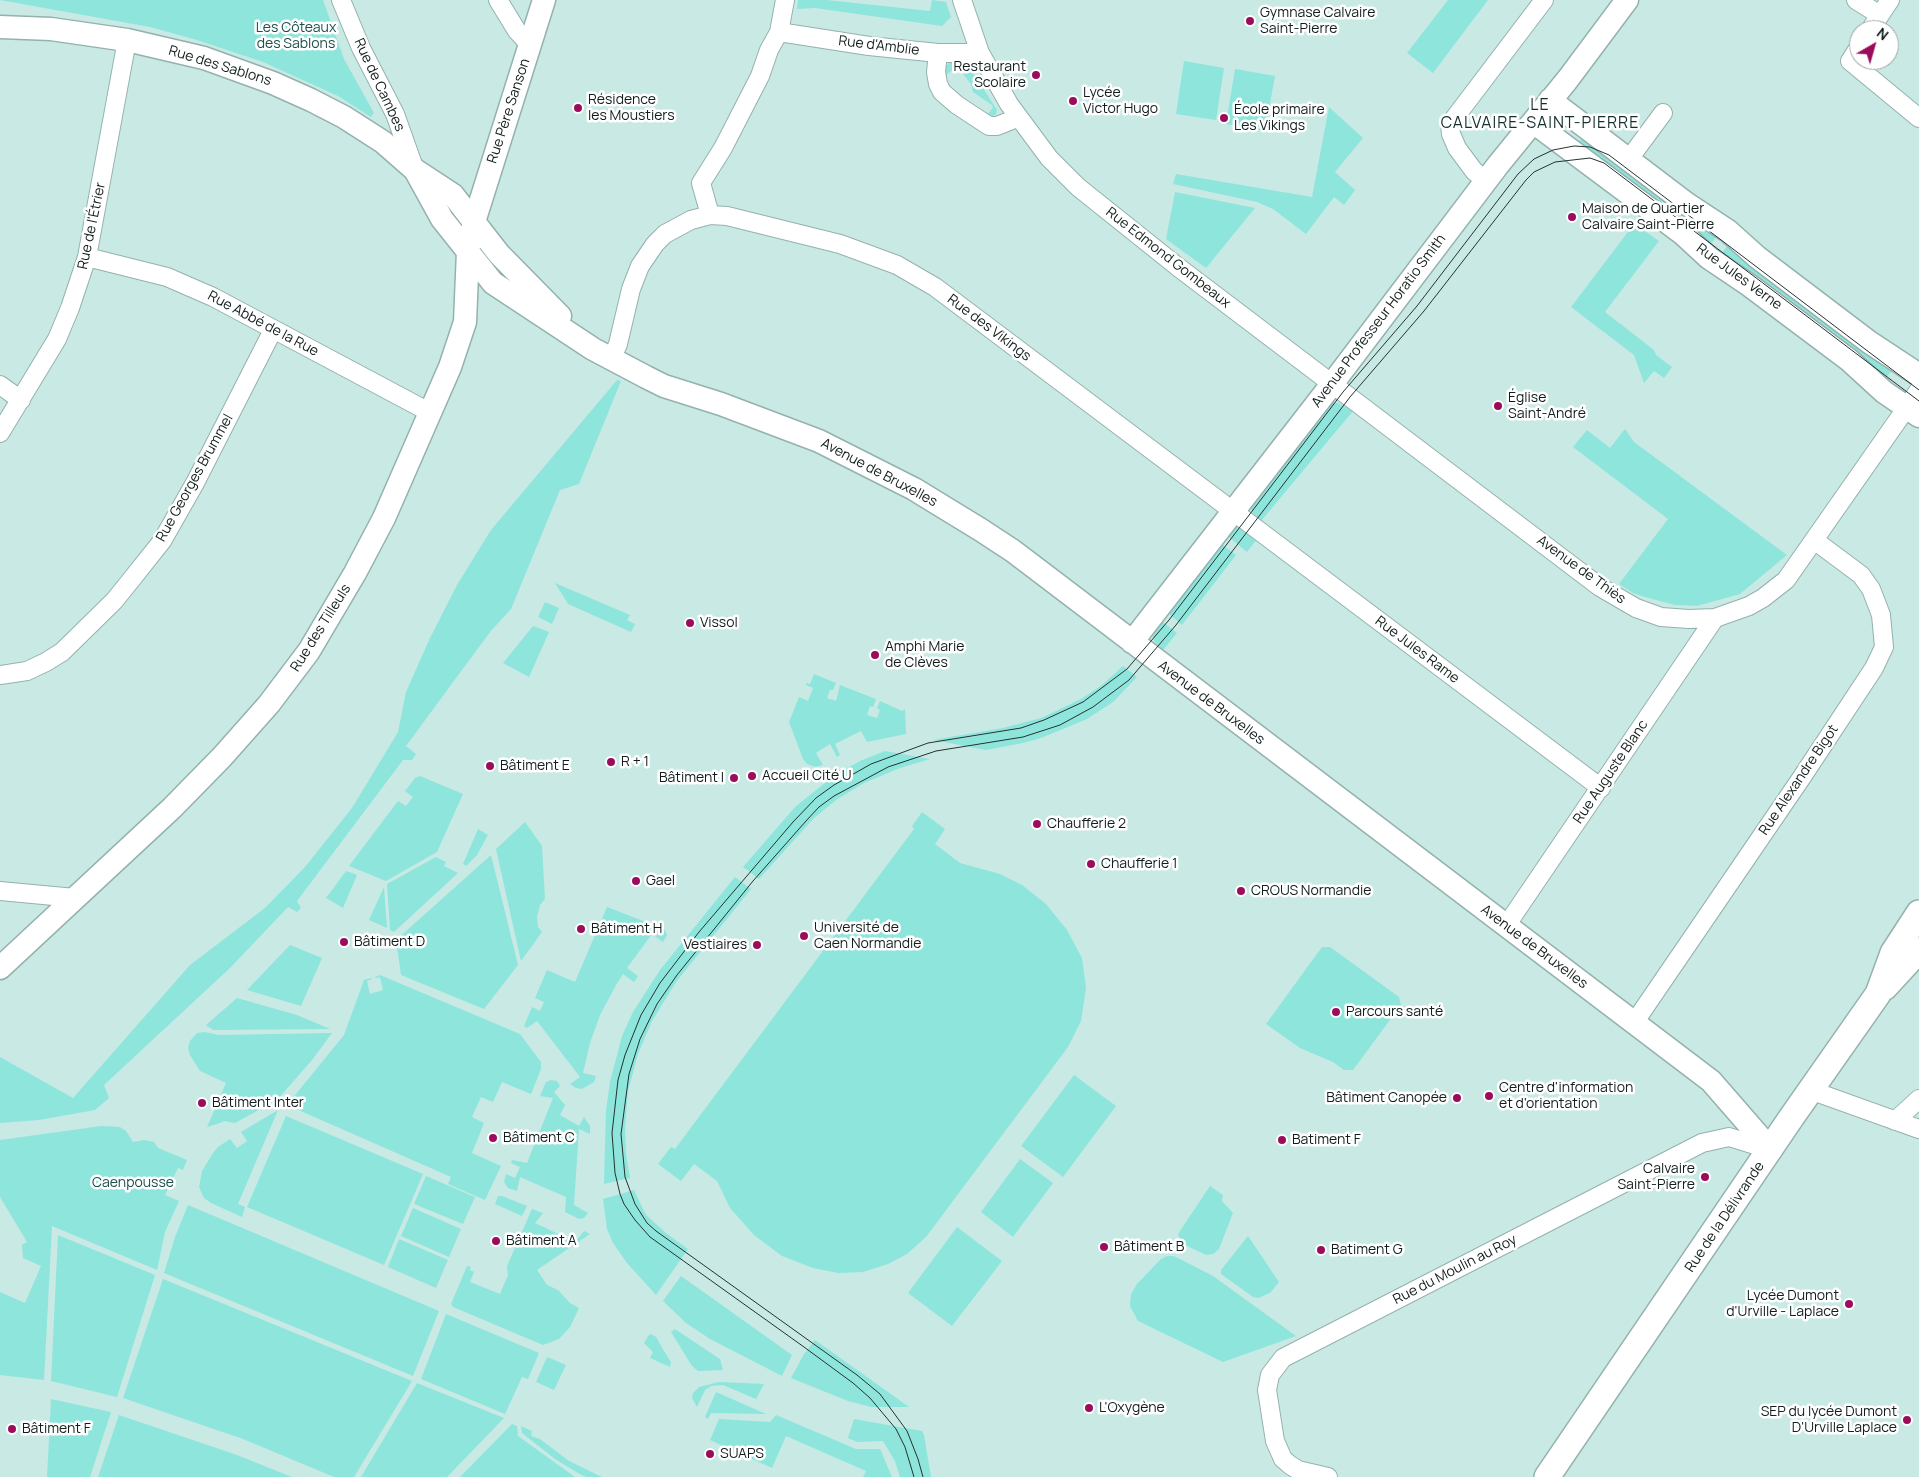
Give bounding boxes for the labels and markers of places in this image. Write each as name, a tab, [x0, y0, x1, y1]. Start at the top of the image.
place label: Gymnase Calvaire Saint-Pierre	[1260, 5, 1375, 38]
marker: Gymnase Calvaire Saint-Pierre	[1244, 15, 1256, 27]
place label: Restaurant Scolaire	[953, 59, 1026, 92]
marker: Restaurant Scolaire	[1030, 69, 1042, 81]
place label: Lycée Victor Hugo	[1083, 85, 1158, 118]
place label: Résidence les Moustiers	[588, 92, 674, 124]
marker: Lycée Victor Hugo	[1067, 95, 1079, 107]
marker: Résidence les Moustiers	[572, 102, 584, 114]
place label: École primaire Les Vikings	[1234, 102, 1325, 134]
marker: École primaire Les Vikings	[1218, 112, 1230, 124]
place label: Maison de Quartier Calvaire Saint-Pierre	[1582, 201, 1714, 233]
marker: Maison de Quartier Calvaire Saint-Pierre	[1566, 211, 1578, 223]
place label: Église Saint-André	[1508, 390, 1586, 422]
marker: Église Saint-André	[1492, 400, 1504, 412]
place label: Vissol	[700, 615, 738, 631]
marker: Vissol	[684, 617, 696, 629]
place label: Amphi Marie de Clèves	[885, 639, 964, 672]
marker: Amphi Marie de Clèves	[869, 649, 881, 661]
place label: R + 1	[621, 754, 649, 770]
marker: R + 1	[605, 756, 617, 768]
place label: Bâtiment E	[500, 758, 570, 774]
marker: Bâtiment E	[484, 760, 496, 772]
place label: Accueil Cité U	[762, 768, 852, 784]
place label: Bâtiment I	[659, 770, 724, 786]
marker: Accueil Cité U	[746, 770, 758, 782]
marker: Bâtiment I	[728, 772, 740, 784]
place label: Chaufferie 2	[1047, 816, 1126, 832]
marker: Chaufferie 2	[1031, 818, 1043, 830]
place label: Chaufferie 1	[1101, 856, 1177, 872]
marker: Chaufferie 1	[1085, 858, 1097, 870]
place label: Gael	[646, 873, 675, 889]
marker: Gael	[630, 875, 642, 887]
place label: CROUS Normandie	[1251, 883, 1371, 899]
marker: CROUS Normandie	[1235, 885, 1247, 897]
place label: Université de Caen Normandie	[814, 920, 921, 952]
place label: Bâtiment H	[591, 921, 662, 937]
marker: Bâtiment H	[575, 923, 587, 935]
marker: Université de Caen Normandie	[798, 930, 810, 942]
place label: Bâtiment D	[354, 934, 425, 950]
marker: Bâtiment D	[338, 936, 350, 948]
place label: Vestiaires	[683, 937, 747, 953]
marker: Vestiaires	[751, 939, 763, 951]
place label: Parcours santé	[1346, 1004, 1443, 1020]
marker: Parcours santé	[1330, 1006, 1342, 1018]
place label: Centre d'information et d'orientation	[1499, 1080, 1633, 1112]
place label: Bâtiment Canopée	[1326, 1090, 1447, 1106]
marker: Centre d'information et d'orientation	[1483, 1090, 1495, 1102]
marker: Bâtiment Canopée	[1451, 1092, 1463, 1104]
place label: Bâtiment Inter	[212, 1095, 304, 1111]
marker: Bâtiment Inter	[196, 1097, 208, 1109]
place label: Bâtiment C	[503, 1130, 575, 1146]
marker: Bâtiment C	[487, 1132, 499, 1144]
place label: Batiment F	[1292, 1132, 1361, 1148]
marker: Batiment F	[1276, 1134, 1288, 1146]
place label: Calvaire Saint-Pierre	[1617, 1161, 1695, 1194]
marker: Calvaire Saint-Pierre	[1699, 1171, 1711, 1183]
place label: Bâtiment A	[506, 1233, 577, 1249]
marker: Bâtiment A	[490, 1235, 502, 1247]
place label: Bâtiment B	[1114, 1239, 1184, 1255]
marker: Bâtiment B	[1098, 1241, 1110, 1253]
place label: Batiment G	[1331, 1242, 1403, 1258]
marker: Batiment G	[1315, 1244, 1327, 1256]
place label: Lycée Dumont d'Urville - Laplace	[1726, 1288, 1839, 1320]
marker: Lycée Dumont d'Urville - Laplace	[1843, 1298, 1855, 1310]
place label: L'Oxygène	[1099, 1400, 1165, 1416]
marker: L'Oxygène	[1083, 1402, 1095, 1414]
place label: SEP du lycée Dumont D'Urville Laplace	[1761, 1404, 1897, 1436]
marker: SEP du lycée Dumont D'Urville Laplace	[1901, 1414, 1913, 1426]
place label: Bâtiment F	[22, 1421, 91, 1437]
marker: Bâtiment F	[6, 1423, 18, 1435]
place label: SUAPS	[720, 1446, 764, 1462]
marker: SUAPS	[704, 1448, 716, 1460]

